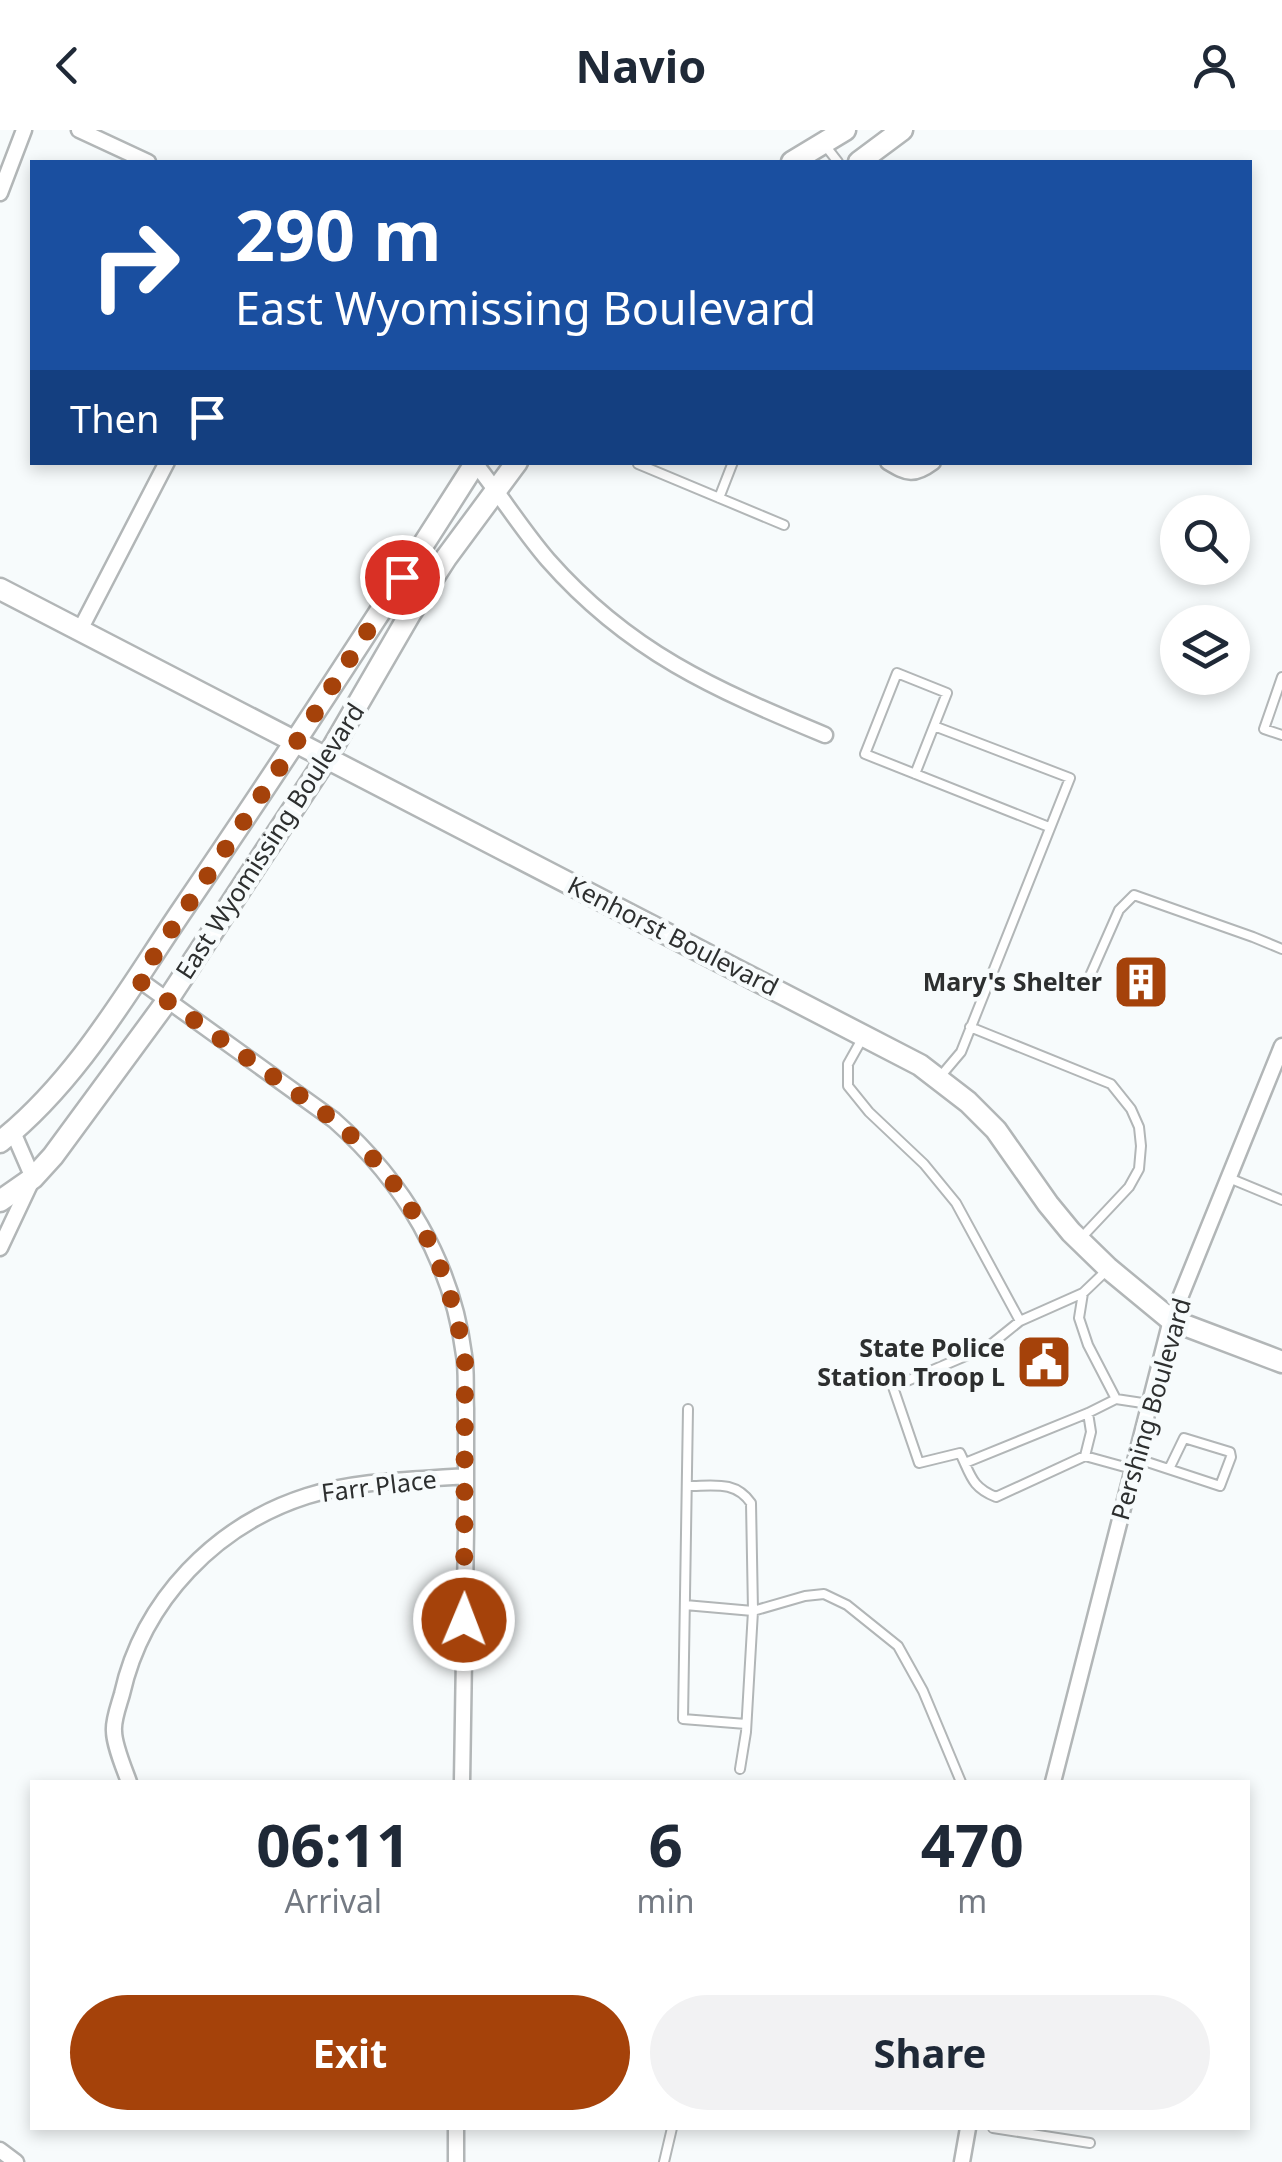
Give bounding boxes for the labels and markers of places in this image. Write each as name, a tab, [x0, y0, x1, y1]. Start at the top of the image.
pin	[360, 535, 445, 620]
building icon: Mary's Shelter	[1111, 952, 1171, 1012]
place label: Mary's Shelter	[923, 964, 1102, 998]
place label: State Police Station Troop L	[817, 1330, 1005, 1393]
public building icon: State Police Station Troop L	[1014, 1332, 1074, 1392]

